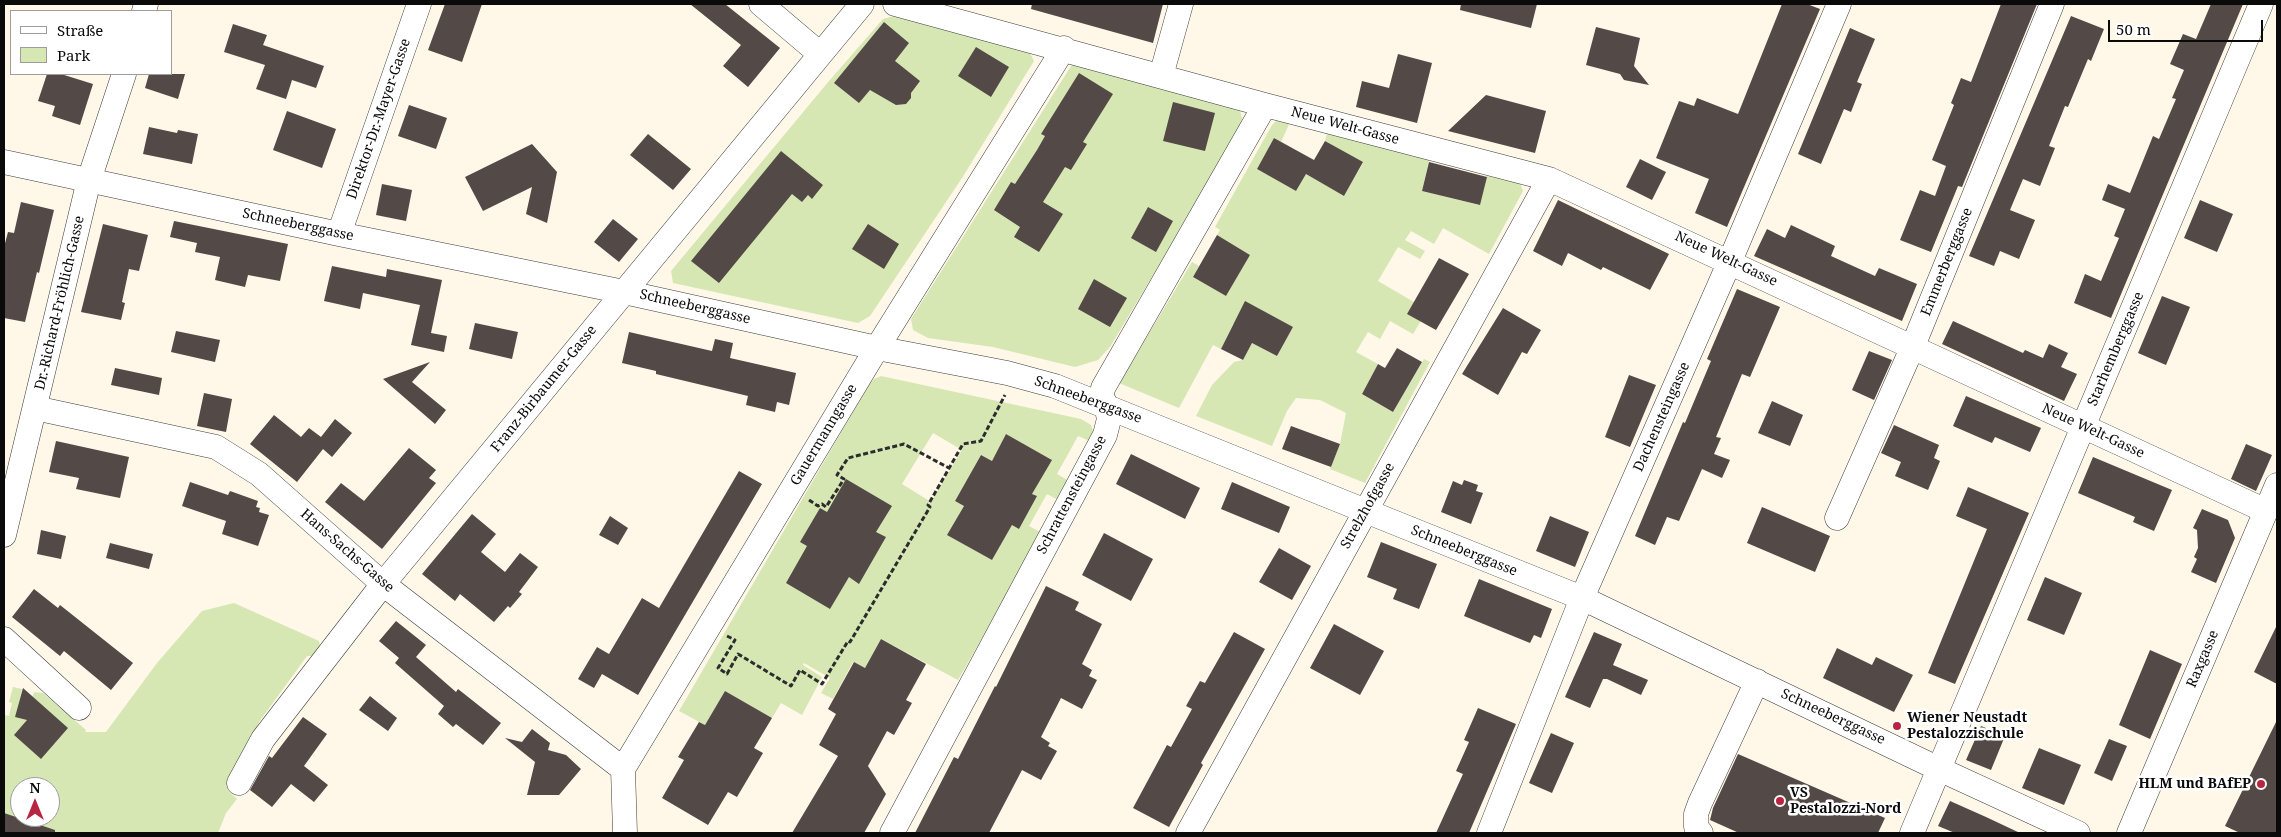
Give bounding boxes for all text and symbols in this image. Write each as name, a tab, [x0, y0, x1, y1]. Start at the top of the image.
legend	[10, 10, 172, 75]
scale bar	[2111, 10, 2266, 42]
text: 50 m	[2116, 19, 2151, 39]
text: Straße	[57, 20, 103, 40]
street label: Direktor-Dr.-Mayer-Gasse	[344, 36, 414, 202]
text: Park	[57, 45, 90, 65]
street label: Neue Welt-Gasse	[1289, 104, 1401, 148]
street label: Schneeberggasse	[241, 205, 355, 245]
street label: Emmerberggasse	[1918, 206, 1976, 318]
street label: Dr.-Richard-Fröhlich-Gasse	[32, 214, 88, 392]
street label: Neue Welt-Gasse	[1672, 228, 1780, 290]
street label: Schneeberggasse	[638, 286, 752, 328]
street label: Starhemberggasse	[2084, 289, 2148, 409]
street label: Franz-Birbaumer-Gasse	[488, 322, 600, 456]
street label: Dachensteingasse	[1630, 360, 1694, 474]
street label: Schneeberggasse	[1032, 373, 1144, 427]
street label: Gauermanngasse	[787, 381, 861, 489]
street label: Neue Welt-Gasse	[2039, 400, 2147, 462]
street label: Schrattensteingasse	[1034, 433, 1110, 557]
street label: Strelzhofgasse	[1337, 460, 1399, 552]
street label: Hans-Sachs-Gasse	[297, 506, 397, 596]
street label: Schneeberggasse	[1408, 522, 1520, 580]
street label: Raxgasse	[2183, 628, 2223, 690]
street label: Schneeberggasse	[1778, 685, 1888, 749]
place label: Wiener Neustadt Pestalozzischule	[1907, 710, 2027, 742]
marker: Wiener Neustadt Pestalozzischule	[1891, 720, 1903, 732]
place label: HLM und BAfEP	[2139, 776, 2251, 792]
north arrow	[10, 777, 60, 827]
text: N	[29, 778, 41, 797]
marker: HLM und BAfEP	[2255, 778, 2267, 790]
place label: VS Pestalozzi-Nord	[1790, 785, 1901, 818]
marker: VS Pestalozzi-Nord	[1774, 795, 1786, 807]

